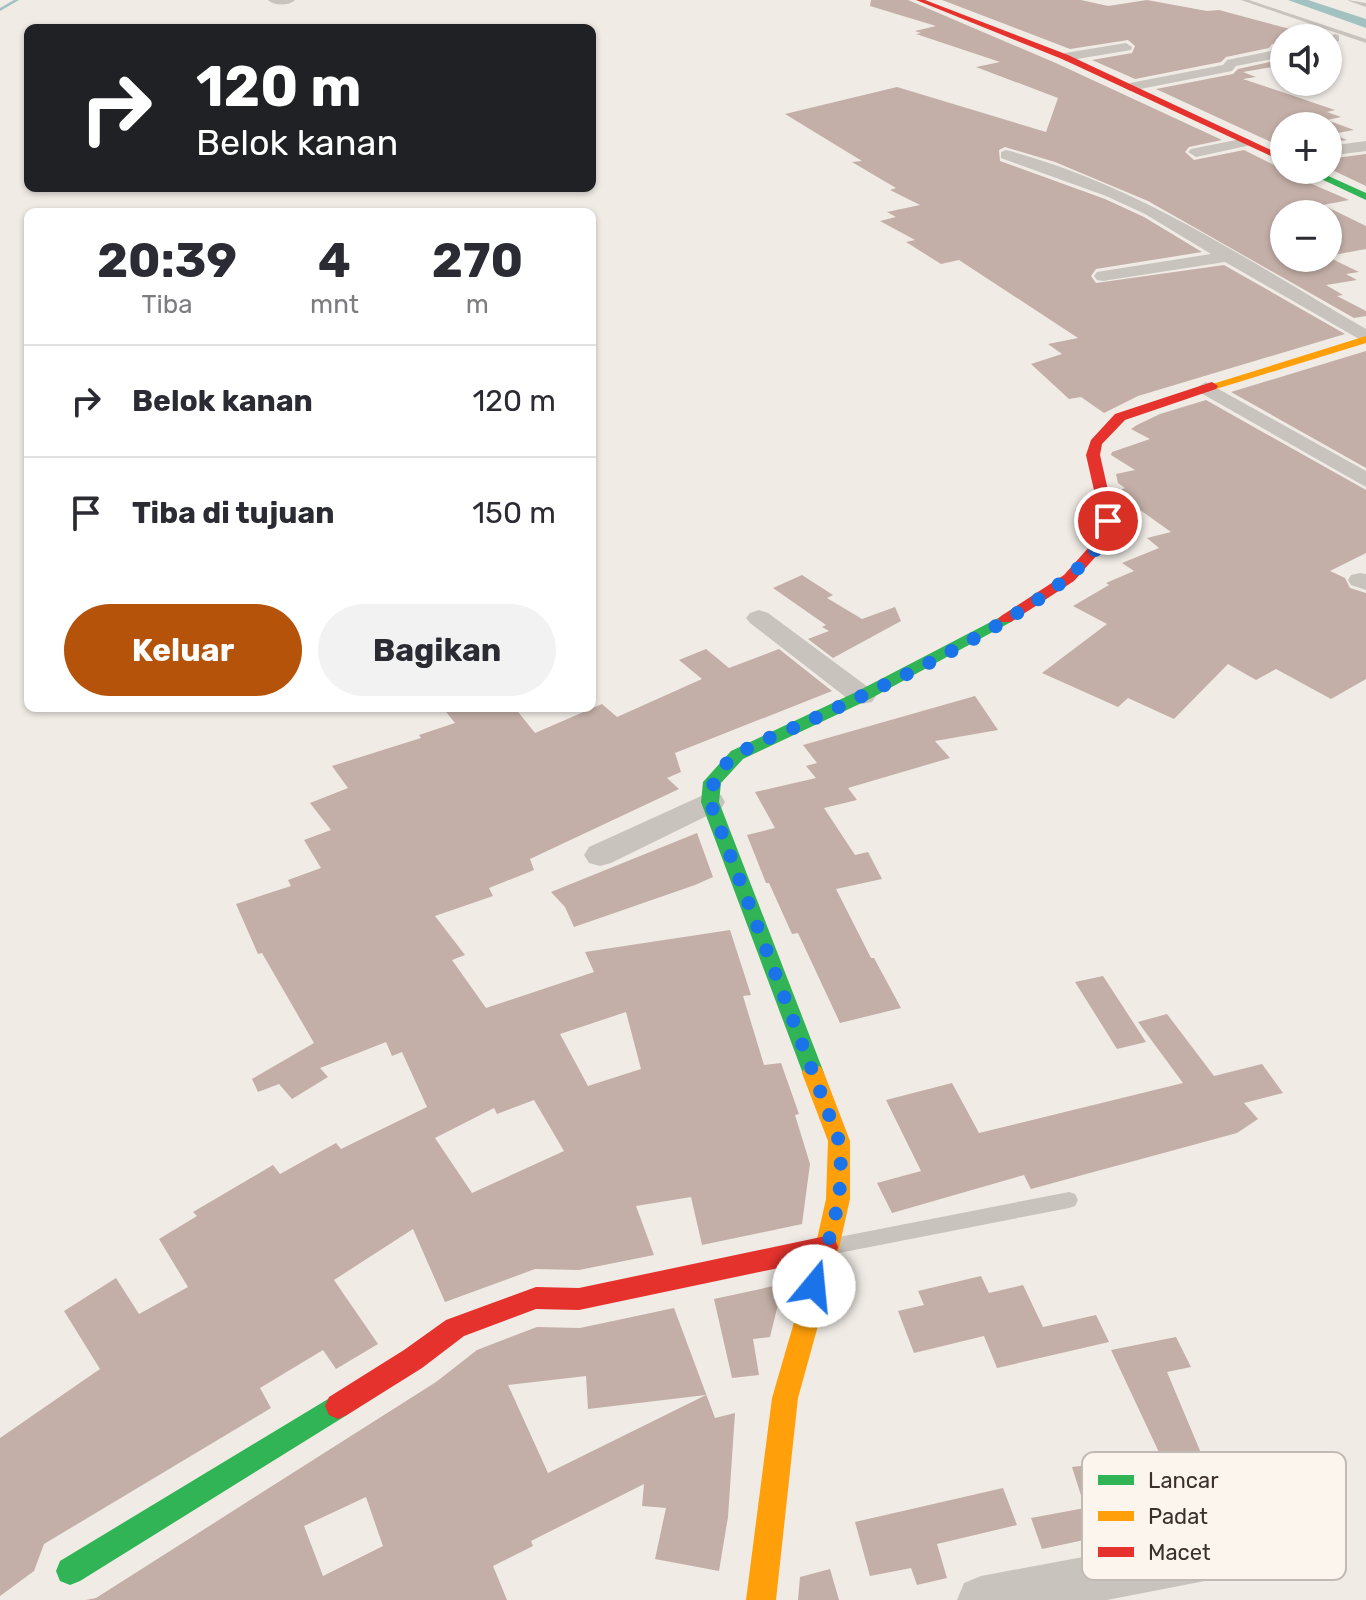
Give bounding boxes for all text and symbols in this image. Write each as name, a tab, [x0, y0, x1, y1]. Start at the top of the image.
map controls	[1270, 24, 1342, 272]
button: sound	[1270, 24, 1342, 96]
text: 120 m	[196, 54, 362, 120]
icon: right	[64, 56, 168, 160]
button: +	[1270, 112, 1342, 184]
text: Belok kanan	[196, 121, 398, 164]
button: −	[1270, 200, 1342, 272]
text: 20:39	[97, 232, 237, 289]
text: 4	[318, 232, 351, 289]
text: 270	[432, 232, 523, 289]
text: Tiba	[141, 289, 193, 320]
text: mnt	[310, 289, 359, 320]
text: m	[466, 289, 489, 320]
icon: right	[64, 379, 108, 423]
text: Belok kanan	[132, 383, 313, 419]
text: 120 m	[472, 383, 556, 419]
pin	[1074, 487, 1142, 555]
icon: arrive	[64, 491, 108, 535]
text: Tiba di tujuan	[132, 495, 334, 531]
text: 150 m	[472, 495, 556, 531]
icon: arrive	[1086, 499, 1130, 543]
button: Keluar	[64, 604, 302, 696]
button: Bagikan	[318, 604, 556, 696]
position arrow	[772, 1244, 856, 1328]
legend	[1082, 1452, 1346, 1580]
text: Lancar	[1148, 1467, 1219, 1494]
text: Padat	[1148, 1503, 1208, 1530]
text: Macet	[1148, 1539, 1211, 1566]

